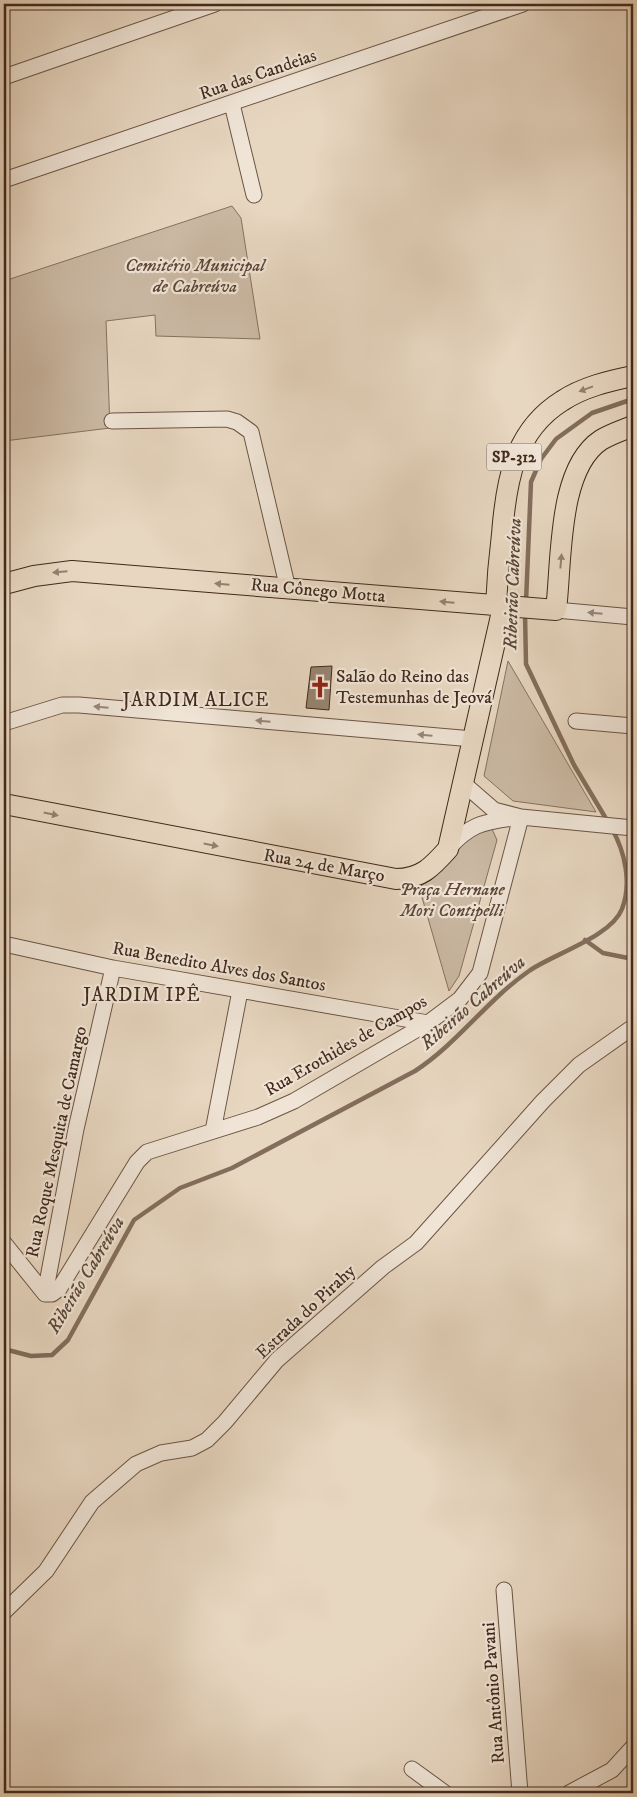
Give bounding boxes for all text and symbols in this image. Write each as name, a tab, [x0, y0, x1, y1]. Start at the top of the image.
street label: Rua das Candeias	[197, 45, 319, 105]
park label: Cemitério Municipal de Cabreúva	[125, 255, 267, 298]
one-way arrow	[579, 386, 594, 393]
road number: SP-312	[486, 444, 542, 471]
water label: Ribeirão Cabreúva	[499, 518, 527, 651]
one-way arrow	[558, 553, 566, 569]
one-way arrow	[51, 568, 67, 576]
street label: Rua Cônego Motta	[250, 574, 387, 608]
one-way arrow	[213, 579, 229, 587]
one-way arrow	[439, 598, 455, 606]
one-way arrow	[587, 609, 603, 617]
place label: Salão do Reino das Testemunhas de Jeová	[336, 666, 492, 709]
church icon: Salão do Reino das Testemunhas de Jeová	[307, 674, 333, 700]
district label: JARDIM ALICE	[121, 689, 269, 712]
one-way arrow	[93, 703, 109, 711]
one-way arrow	[255, 717, 271, 725]
one-way arrow	[417, 730, 433, 738]
one-way arrow	[44, 811, 60, 819]
one-way arrow	[203, 842, 219, 850]
street label: Rua 24 de Março	[262, 845, 387, 888]
park label: Praça Hernane Mori Contipelli	[398, 879, 505, 922]
street label: Rua Benedito Alves dos Santos	[111, 937, 327, 997]
water label: Ribeirão Cabreúva	[415, 951, 530, 1056]
district label: JARDIM IPÊ	[81, 983, 201, 1007]
street label: Rua Erothides de Campos	[261, 991, 431, 1101]
street label: Rua Roque Mesquita de Camargo	[22, 1024, 92, 1260]
water label: Ribeirão Cabreúva	[42, 1213, 130, 1338]
street label: Estrada do Pirahy	[252, 1260, 361, 1364]
street label: Rua Antônio Pavani	[478, 1622, 510, 1764]

